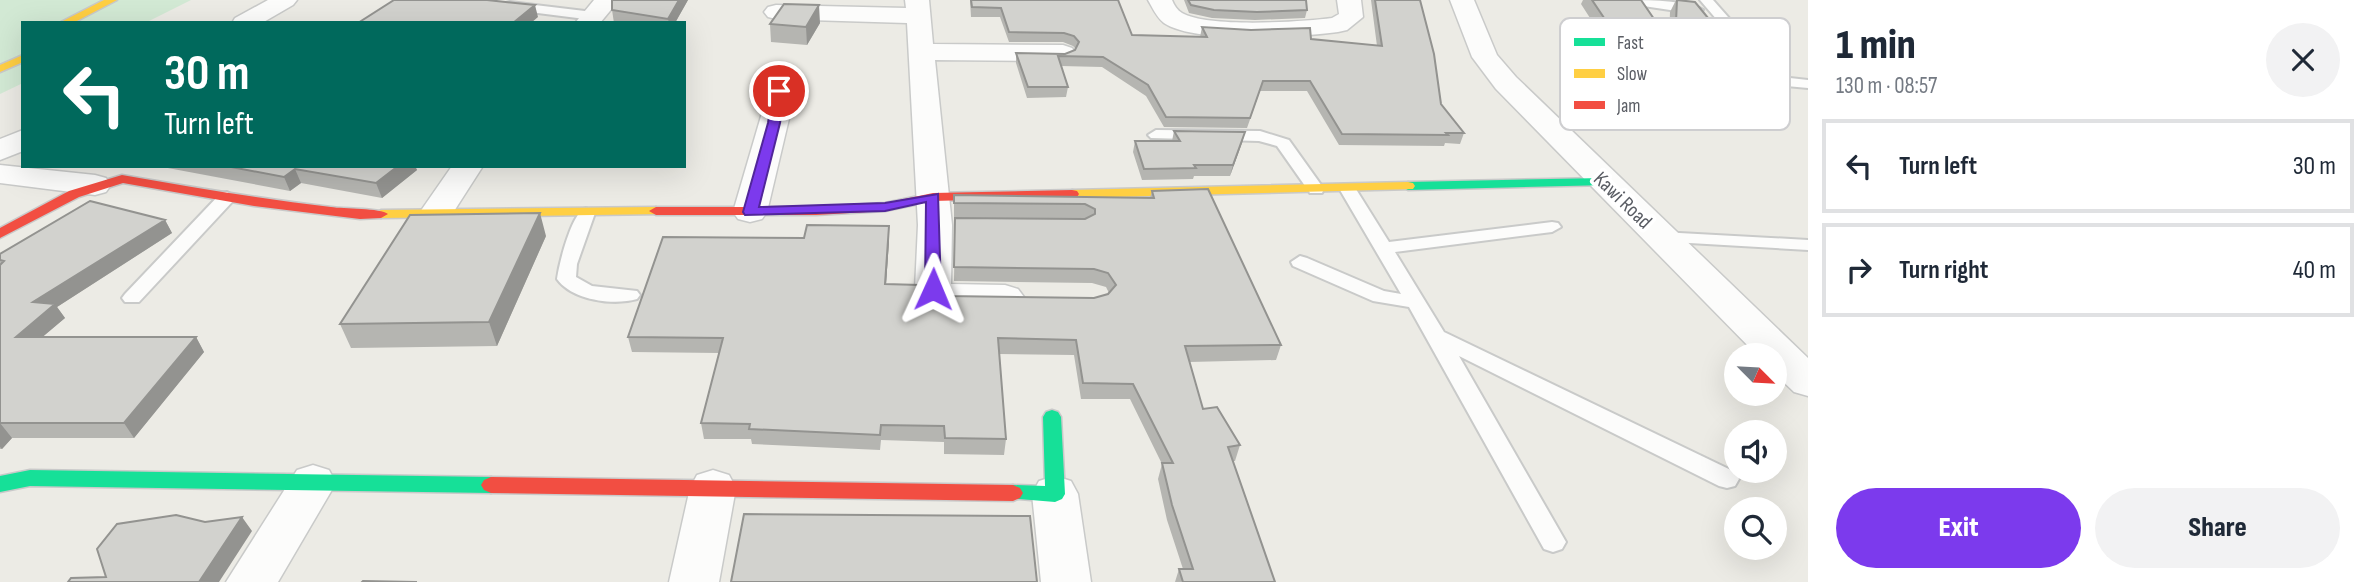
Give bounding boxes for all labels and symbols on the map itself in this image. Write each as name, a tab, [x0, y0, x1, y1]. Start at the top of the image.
legend	[1560, 18, 1790, 130]
text: Fast	[1617, 32, 1644, 55]
pin	[749, 61, 809, 121]
text: Slow	[1617, 63, 1647, 86]
text: Jam	[1616, 95, 1640, 118]
street label: Kawi Road	[1588, 167, 1657, 234]
position arrow	[896, 252, 970, 326]
north arrow	[1724, 343, 1787, 406]

